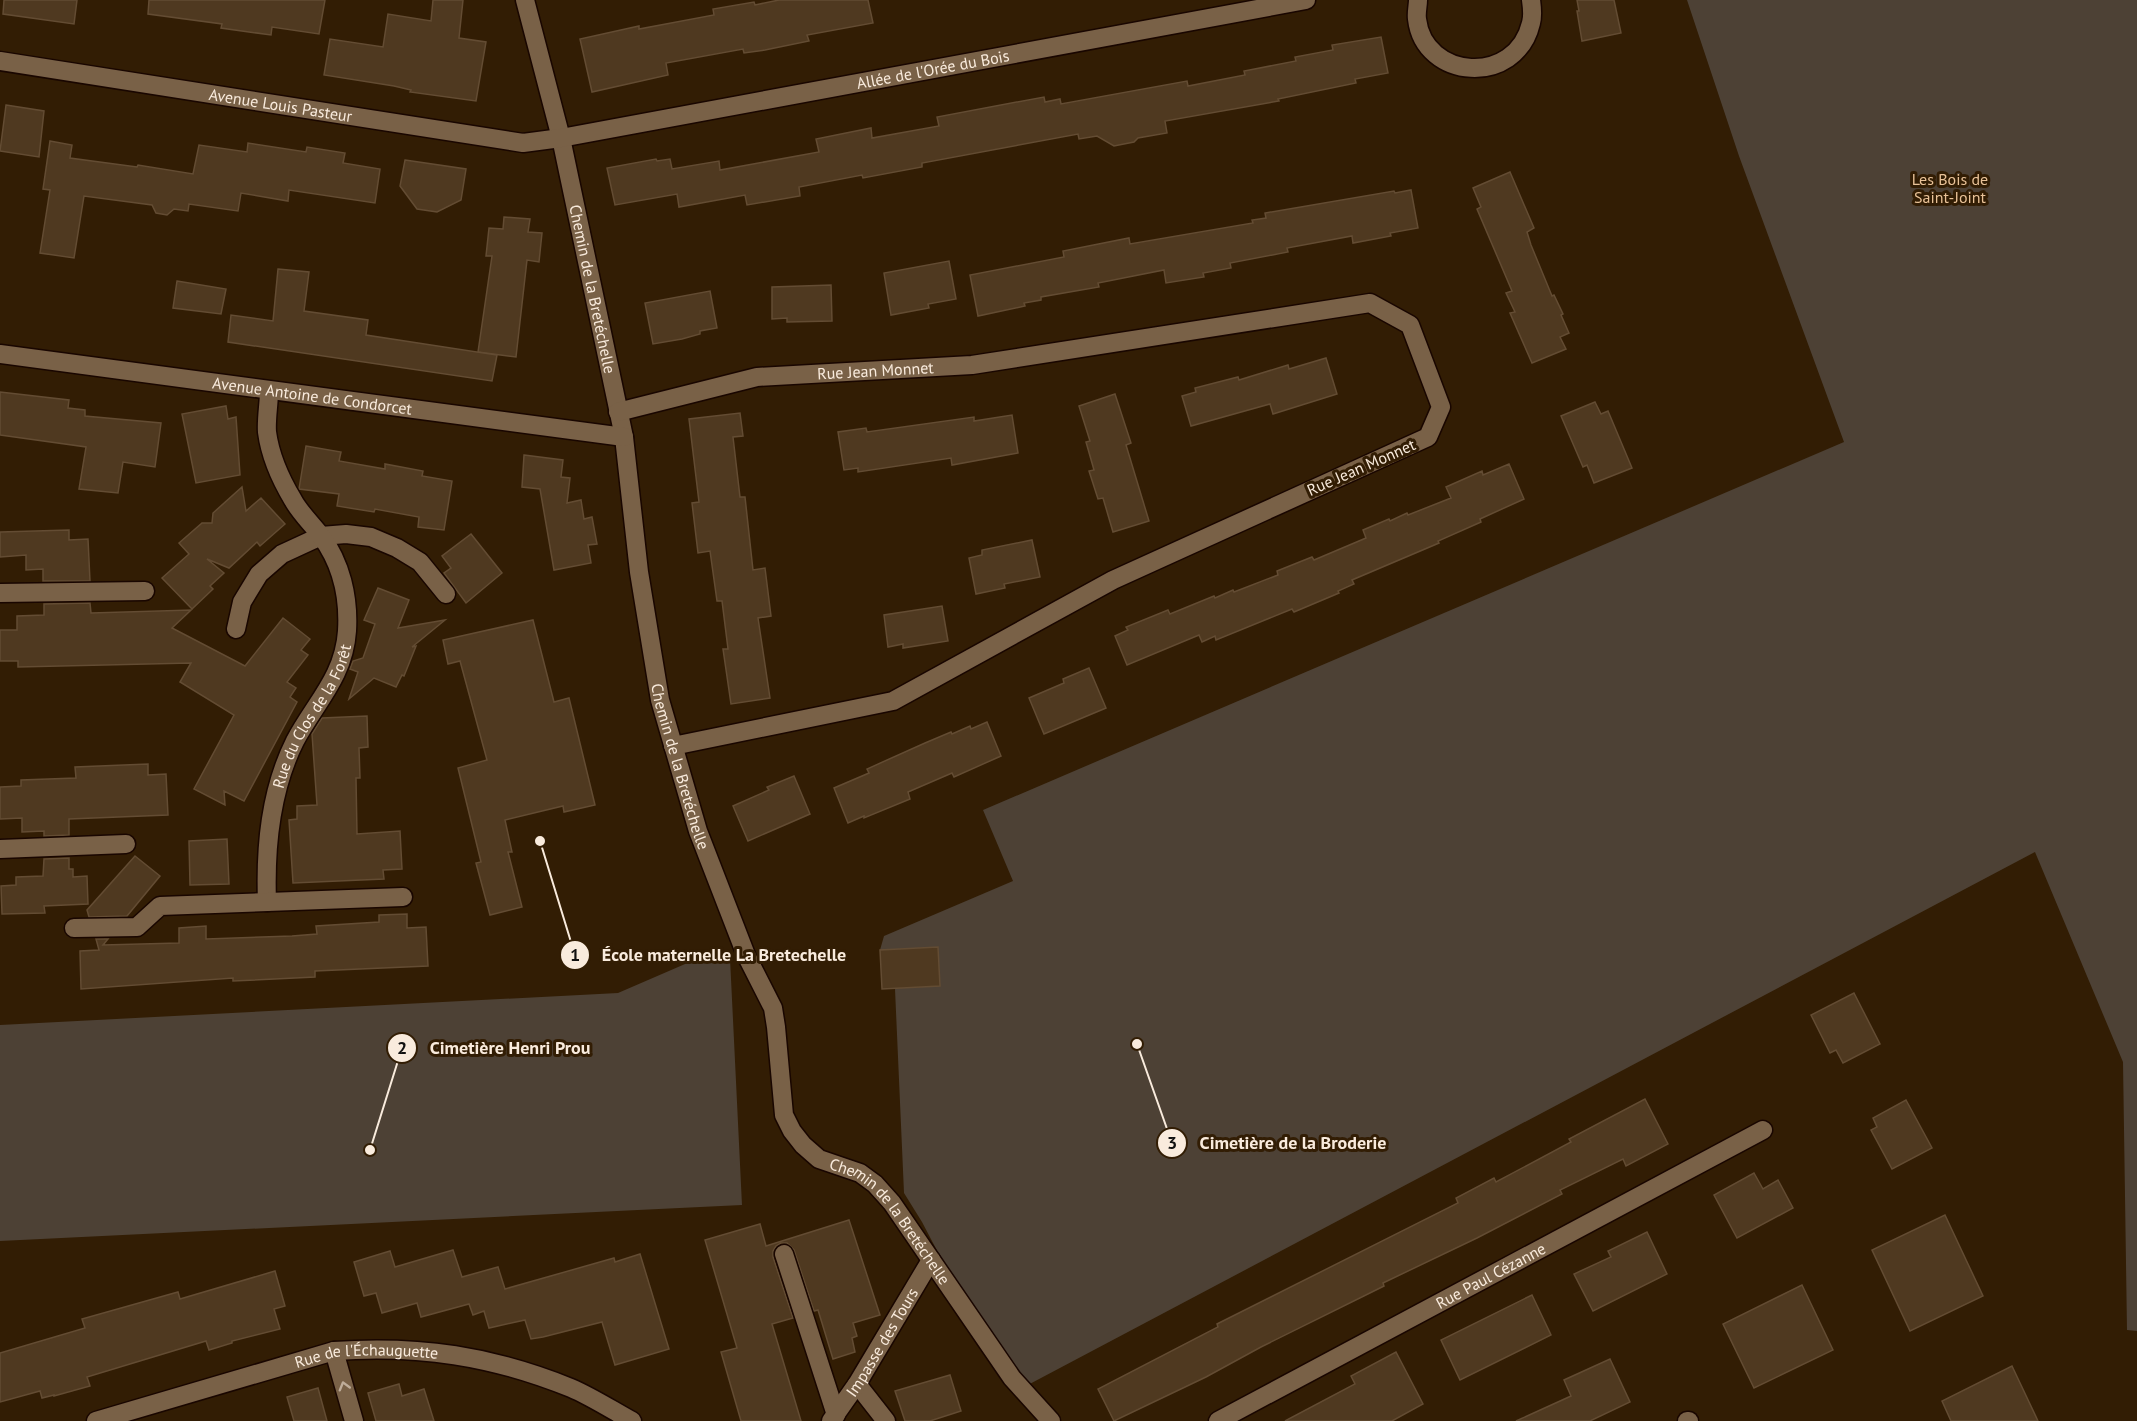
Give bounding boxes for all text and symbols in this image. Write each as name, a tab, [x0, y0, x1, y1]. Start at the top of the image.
street label: Allée de l'Orée du Bois	[855, 45, 1011, 93]
street label: Avenue Louis Pasteur	[208, 84, 354, 126]
park label: Les Bois de Saint-Joint	[1912, 169, 1988, 207]
street label: Chemin de la Bretéchelle	[565, 203, 620, 375]
street label: Rue Jean Monnet	[817, 357, 935, 384]
street label: Avenue Antoine de Condorcet	[211, 372, 414, 419]
street label: Rue Jean Monnet	[1304, 434, 1419, 500]
street label: Rue du Clos de la Forêt	[268, 642, 355, 790]
street label: Chemin de la Bretéchelle	[647, 682, 714, 852]
callout: École maternelle La Bretechelle	[560, 937, 858, 973]
text: 1	[570, 943, 580, 966]
text: École maternelle La Bretechelle	[602, 943, 846, 966]
callout: Cimetière Henri Prou	[387, 1030, 602, 1066]
text: 2	[397, 1036, 407, 1059]
text: Cimetière Henri Prou	[430, 1036, 590, 1059]
callout: Cimetière de la Broderie	[1157, 1125, 1398, 1161]
text: 3	[1167, 1131, 1177, 1154]
text: Cimetière de la Broderie	[1200, 1131, 1386, 1154]
street label: Chemin de la Bretéchelle	[827, 1153, 955, 1288]
street label: Rue Paul Cézanne	[1432, 1238, 1549, 1313]
street label: Impasse des Tours	[841, 1284, 922, 1400]
street label: Rue de l'Échauguette	[292, 1339, 439, 1372]
one-way arrow	[339, 1381, 351, 1392]

